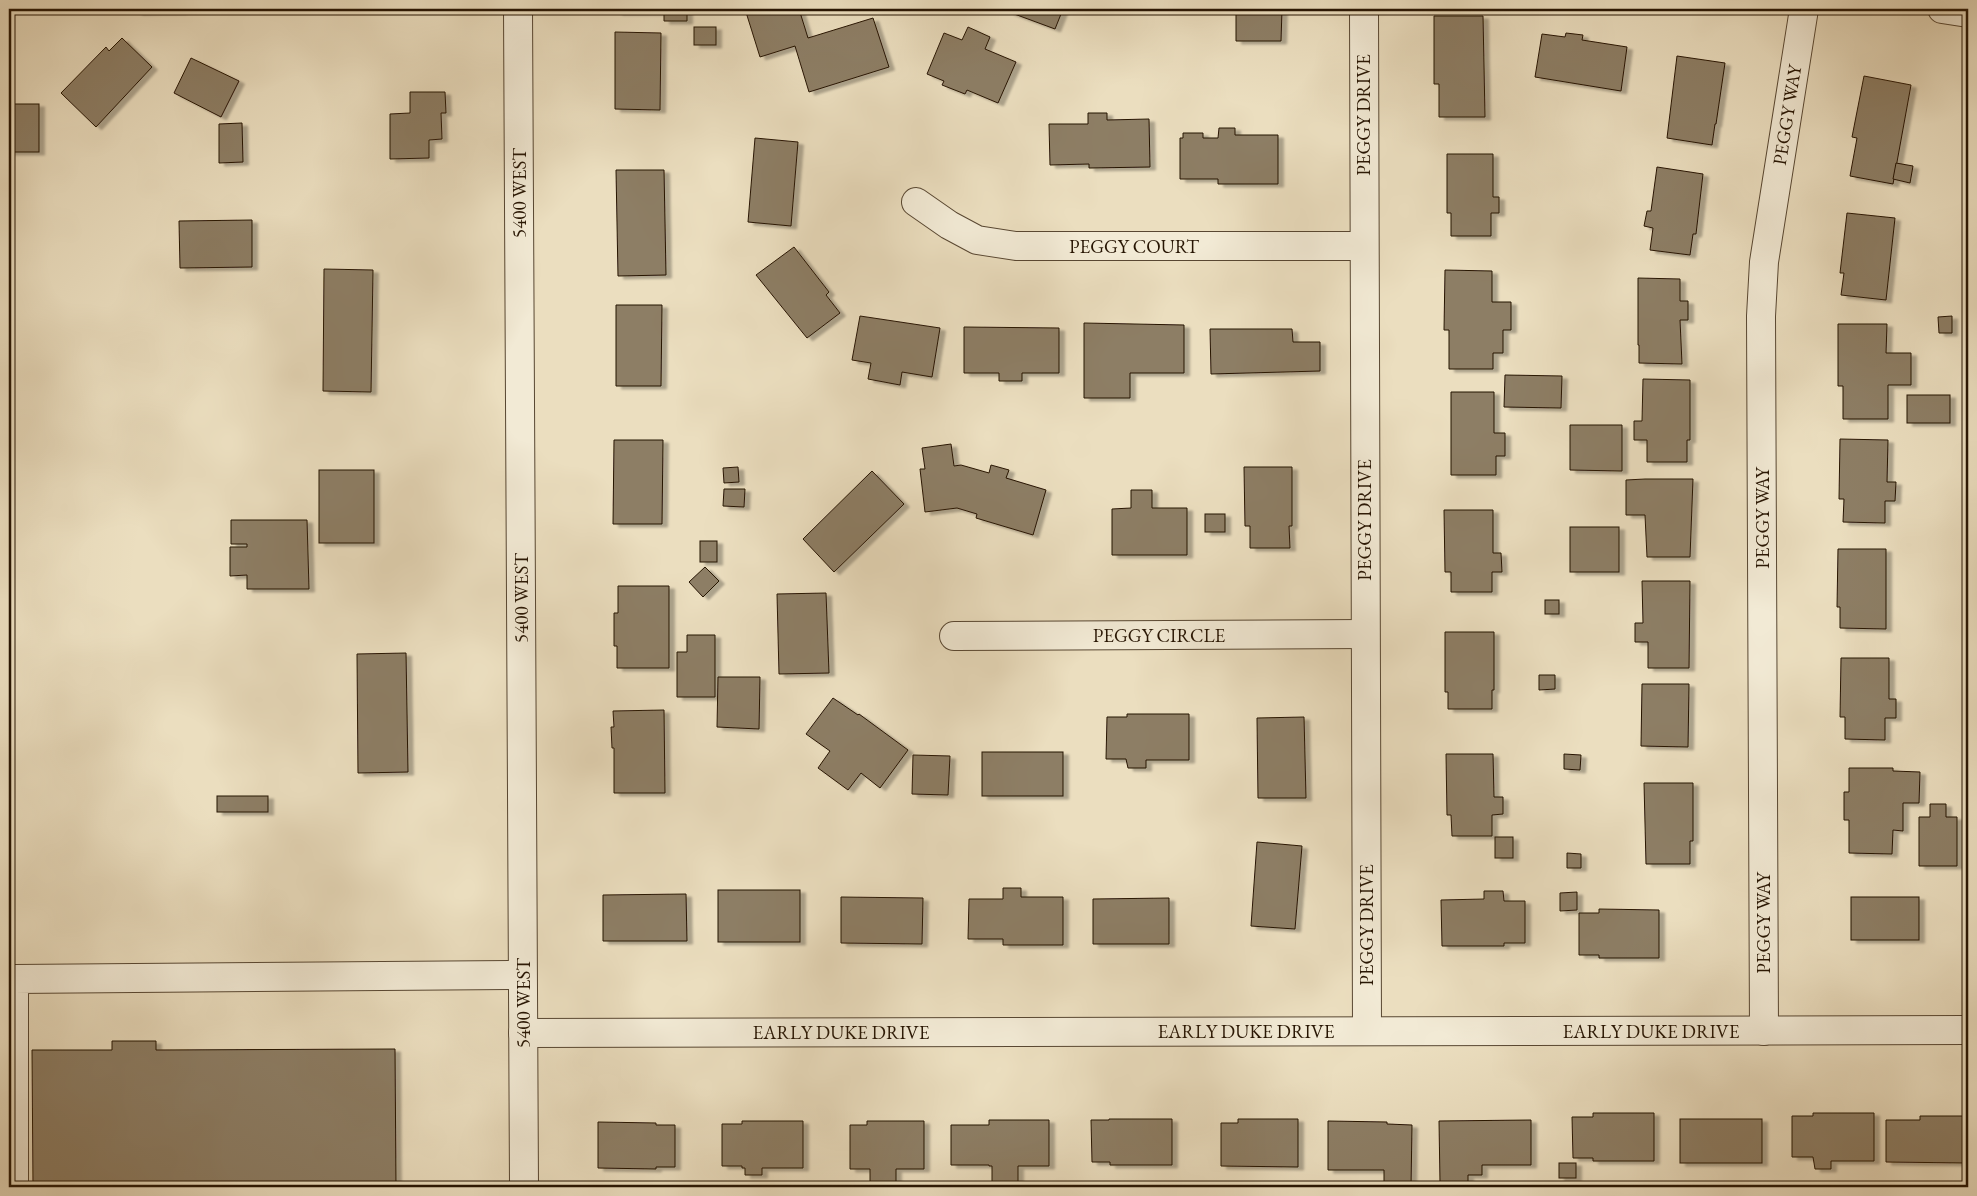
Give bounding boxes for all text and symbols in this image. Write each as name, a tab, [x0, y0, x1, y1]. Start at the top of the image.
street label: PEGGY DRIVE	[1351, 54, 1376, 176]
street label: PEGGY WAY	[1767, 62, 1807, 167]
street label: 5400 WEST	[507, 148, 532, 238]
street label: PEGGY COURT	[1069, 234, 1199, 259]
street label: PEGGY DRIVE	[1352, 459, 1377, 581]
street label: PEGGY WAY	[1750, 466, 1775, 569]
street label: 5400 WEST	[509, 553, 534, 643]
street label: PEGGY CIRCLE	[1093, 623, 1226, 648]
street label: PEGGY DRIVE	[1354, 864, 1379, 986]
street label: PEGGY WAY	[1751, 871, 1776, 974]
street label: 5400 WEST	[511, 958, 536, 1048]
street label: EARLY DUKE DRIVE	[1158, 1019, 1335, 1044]
street label: EARLY DUKE DRIVE	[1563, 1019, 1740, 1044]
street label: EARLY DUKE DRIVE	[753, 1020, 930, 1045]

